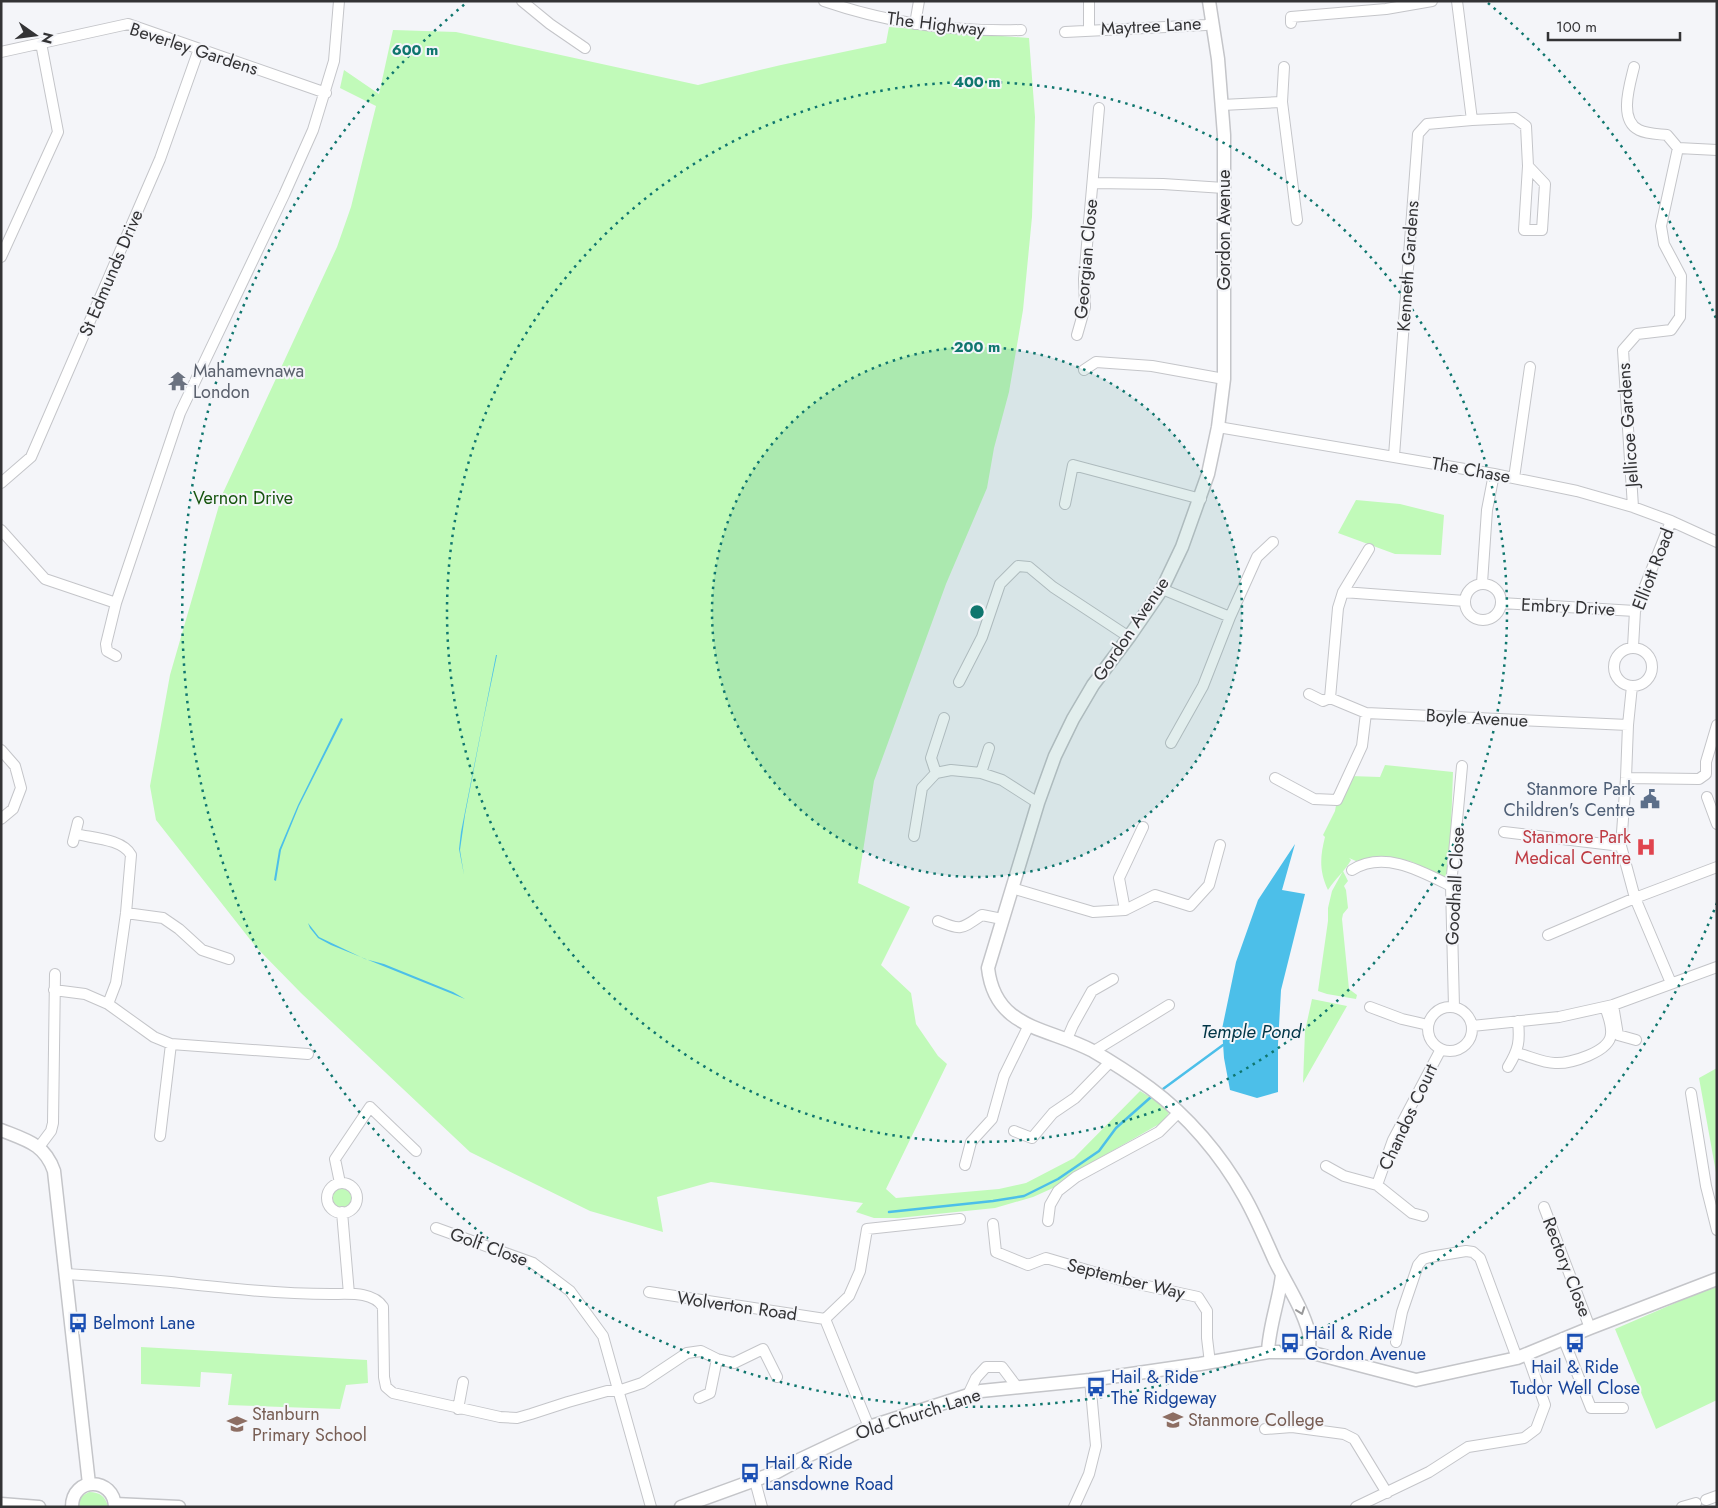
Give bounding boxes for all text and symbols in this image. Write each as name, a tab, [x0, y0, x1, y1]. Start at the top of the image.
street label: The Highway	[886, 5, 986, 43]
north arrow	[10, 10, 60, 60]
street label: Maytree Lane	[1100, 10, 1202, 42]
scale bar	[1548, 10, 1680, 42]
street label: Beverley Gardens	[126, 16, 262, 82]
text: 100 m	[1556, 16, 1597, 38]
text: N	[37, 30, 59, 46]
text: 600 m	[392, 39, 438, 61]
text: 400 m	[953, 71, 1001, 93]
street label: Gordon Avenue	[1211, 170, 1237, 290]
street label: Georgian Close	[1068, 198, 1104, 320]
street label: Kenneth Gardens	[1390, 200, 1426, 332]
street label: St Edmunds Drive	[73, 205, 149, 341]
text: 200 m	[954, 336, 1000, 358]
place label: Mahamevnawa London	[193, 358, 304, 405]
street label: Jellicoe Gardens	[1611, 362, 1645, 490]
temple icon: Mahamevnawa London	[167, 370, 189, 392]
street label: The Chase	[1430, 450, 1512, 490]
park label: Vernon Drive	[193, 485, 293, 511]
street label: Elliott Road	[1626, 524, 1680, 614]
street label: Gordon Avenue	[1086, 572, 1176, 686]
street label: Embry Drive	[1520, 592, 1616, 622]
centre of rings	[968, 603, 986, 621]
street label: Boyle Avenue	[1425, 702, 1529, 734]
place label: Stanmore Park Children's Centre	[1504, 776, 1635, 823]
public building icon: Stanmore Park Children's Centre	[1639, 788, 1661, 810]
place label: Stanmore Park Medical Centre	[1515, 824, 1631, 871]
street label: Goodhall Close	[1439, 826, 1471, 946]
hospital icon: Stanmore Park Medical Centre	[1635, 836, 1657, 858]
water label: Temple Pond	[1201, 1018, 1303, 1045]
street label: Chandos Court	[1372, 1059, 1444, 1174]
street label: Rectory Close	[1536, 1213, 1598, 1321]
street label: Golf Close	[446, 1221, 532, 1273]
street label: September Way	[1064, 1252, 1188, 1306]
street label: Wolverton Road	[675, 1285, 799, 1327]
one-way arrow	[1295, 1307, 1305, 1315]
place label: Belmont Lane	[93, 1310, 195, 1336]
bus stop icon: Belmont Lane	[67, 1312, 89, 1334]
place label: Hail & Ride Gordon Avenue	[1305, 1320, 1426, 1367]
bus stop icon: Hail & Ride Gordon Avenue	[1279, 1332, 1301, 1354]
bus stop icon: Hail & Ride Tudor Well Close	[1564, 1332, 1586, 1354]
place label: Hail & Ride Tudor Well Close	[1510, 1354, 1640, 1401]
place label: Hail & Ride The Ridgeway	[1111, 1364, 1217, 1411]
bus stop icon: Hail & Ride The Ridgeway	[1085, 1376, 1107, 1398]
street label: Old Church Lane	[852, 1382, 984, 1446]
place label: Stanburn Primary School	[252, 1401, 367, 1448]
place label: Stanmore College	[1188, 1407, 1324, 1433]
school or university icon: Stanmore College	[1162, 1409, 1184, 1431]
school or university icon: Stanburn Primary School	[226, 1413, 248, 1435]
place label: Hail & Ride Lansdowne Road	[765, 1450, 893, 1497]
bus stop icon: Hail & Ride Lansdowne Road	[739, 1462, 761, 1484]

